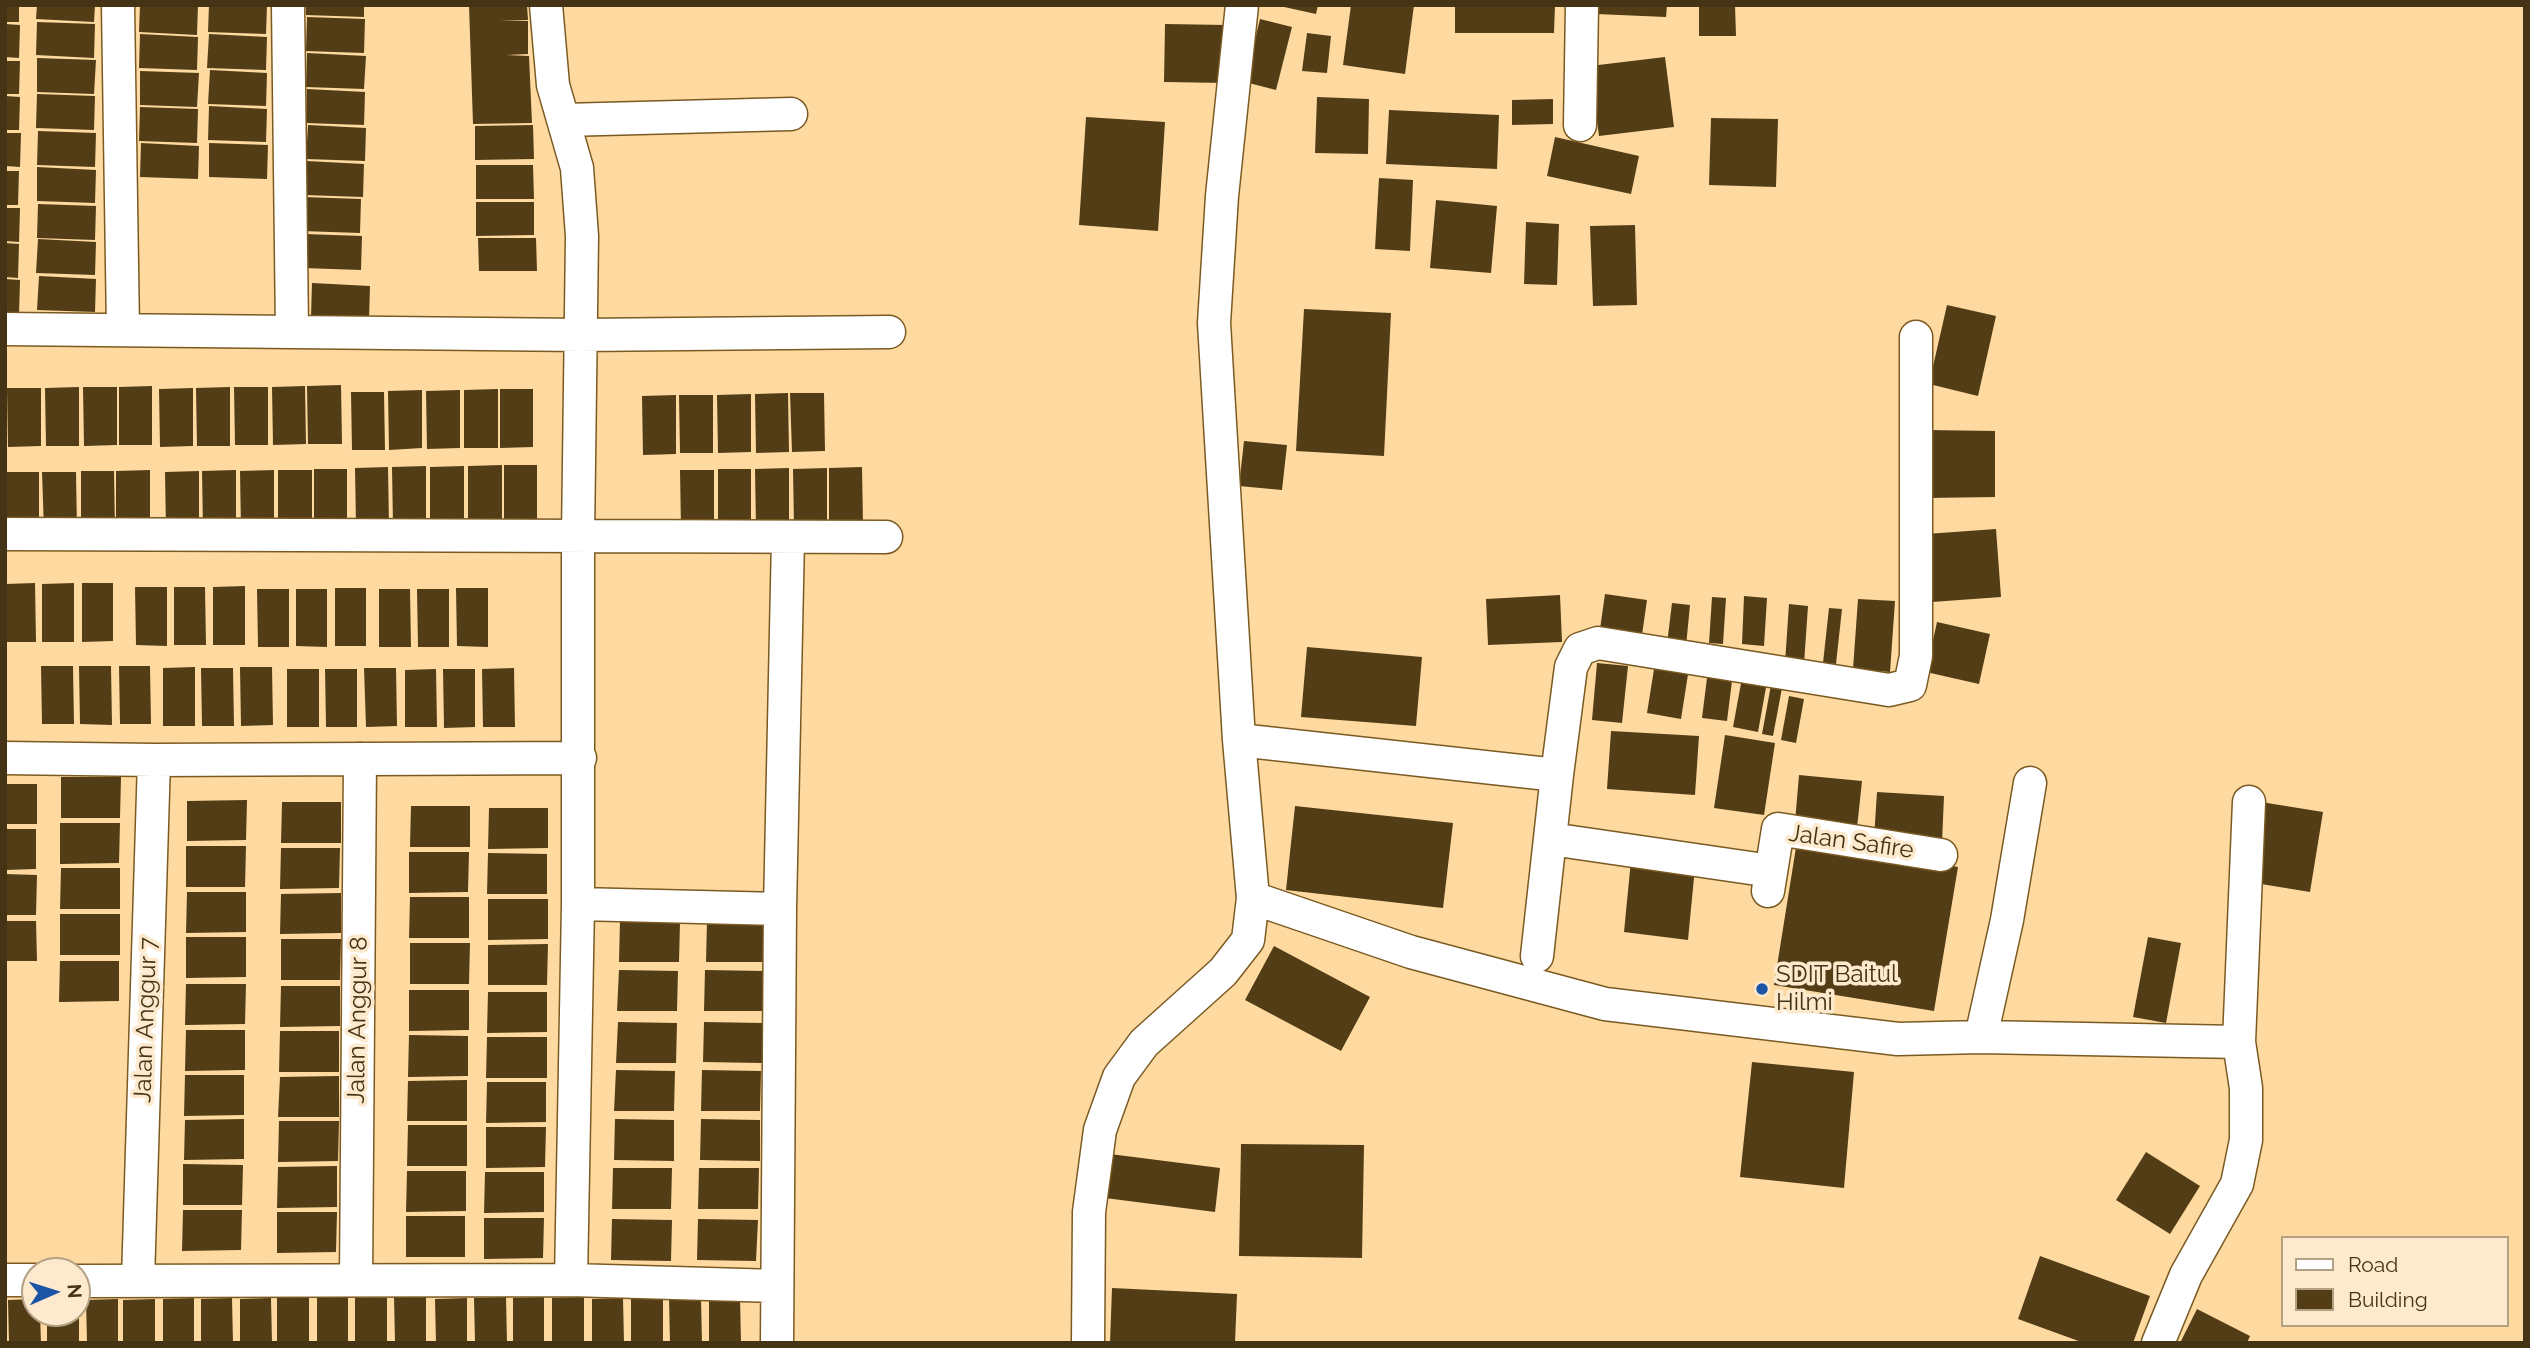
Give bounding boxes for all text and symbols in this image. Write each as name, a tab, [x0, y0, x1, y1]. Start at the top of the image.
street label: Jalan Safire	[1787, 819, 1915, 865]
street label: Jalan Anggur 8	[342, 936, 374, 1104]
street label: Jalan Anggur 7	[129, 937, 163, 1103]
place label: SDIT Baitul Hilmi	[1776, 961, 1898, 1017]
marker: SDIT Baitul Hilmi	[1754, 981, 1770, 997]
legend	[2282, 1236, 2509, 1327]
text: Road	[2348, 1252, 2398, 1277]
north arrow	[21, 1257, 91, 1327]
text: N	[64, 1283, 86, 1299]
text: Building	[2348, 1287, 2428, 1312]

